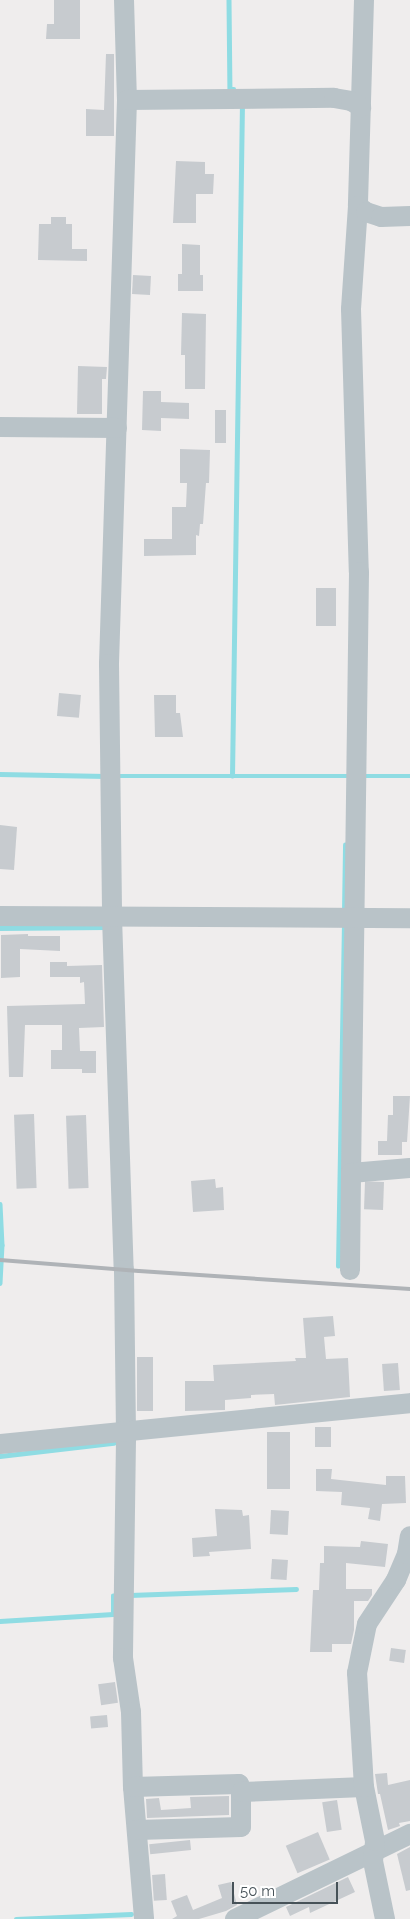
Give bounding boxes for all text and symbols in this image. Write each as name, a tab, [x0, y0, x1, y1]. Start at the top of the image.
scale bar	[235, 1872, 341, 1904]
text: 50 m	[240, 1882, 275, 1900]

